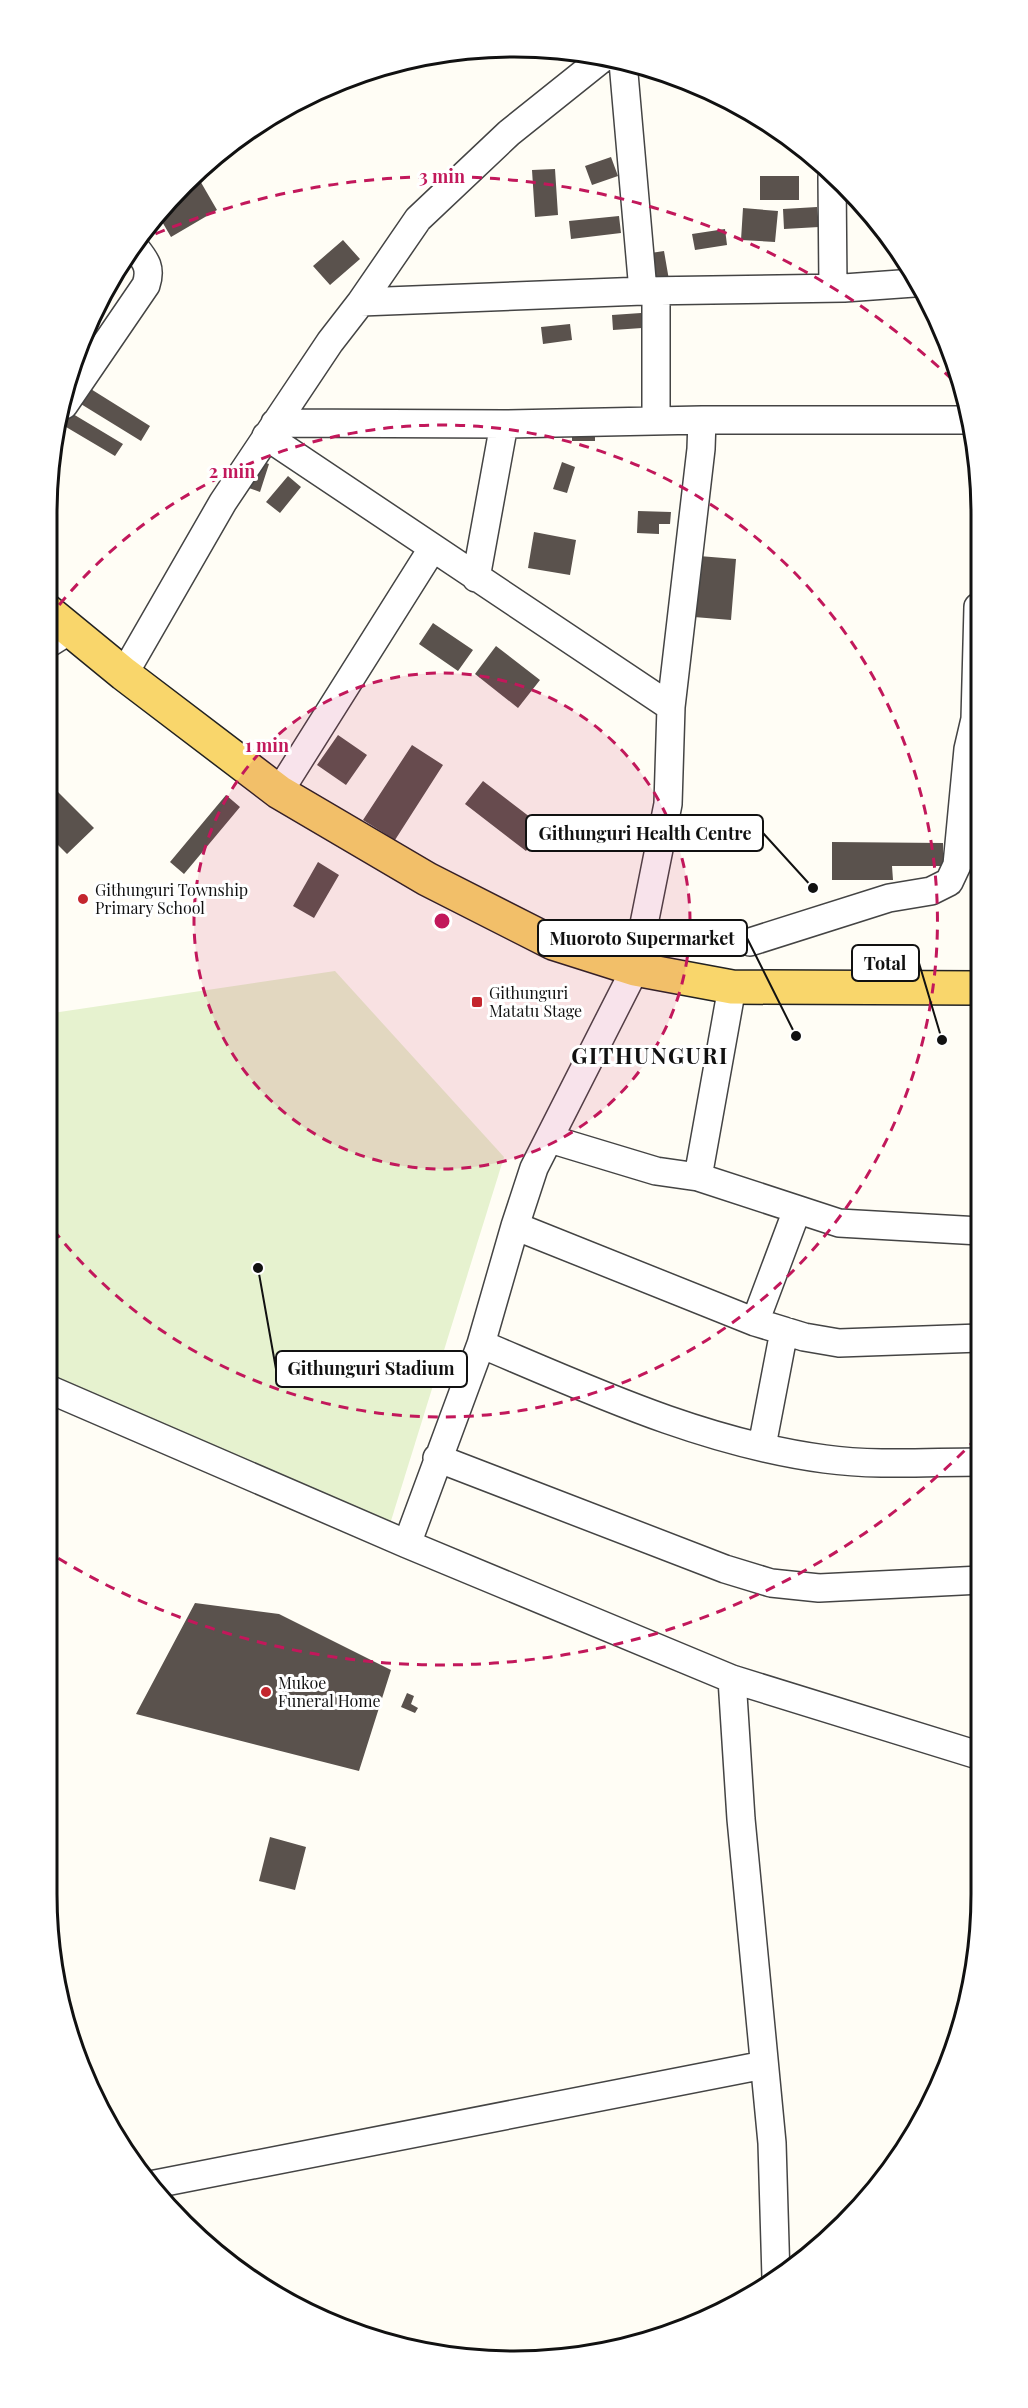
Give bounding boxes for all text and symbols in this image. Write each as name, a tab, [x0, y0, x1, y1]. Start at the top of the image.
text: 3 min	[419, 164, 465, 188]
text: 2 min	[209, 459, 255, 483]
text: 1 min	[245, 733, 289, 757]
callout: Githunguri Health Centre	[526, 815, 763, 851]
text: Githunguri Health Centre	[539, 821, 751, 845]
place label: Githunguri Township Primary School	[95, 879, 248, 918]
marker: Githunguri Township Primary School	[76, 892, 90, 906]
centre of rings	[432, 911, 452, 931]
callout: Muoroto Supermarket	[538, 920, 747, 956]
text: Muoroto Supermarket	[549, 926, 735, 950]
callout: Total	[852, 945, 919, 981]
text: Total	[864, 951, 907, 975]
place label: Githunguri Matatu Stage	[489, 982, 582, 1021]
marker: Githunguri Matatu Stage	[470, 995, 484, 1009]
district label: GITHUNGURI	[571, 1040, 729, 1070]
callout: Githunguri Stadium	[276, 1351, 467, 1387]
text: Githunguri Stadium	[288, 1356, 455, 1380]
place label: Mukoe Funeral Home	[278, 1672, 381, 1711]
marker: Mukoe Funeral Home	[259, 1685, 273, 1699]

